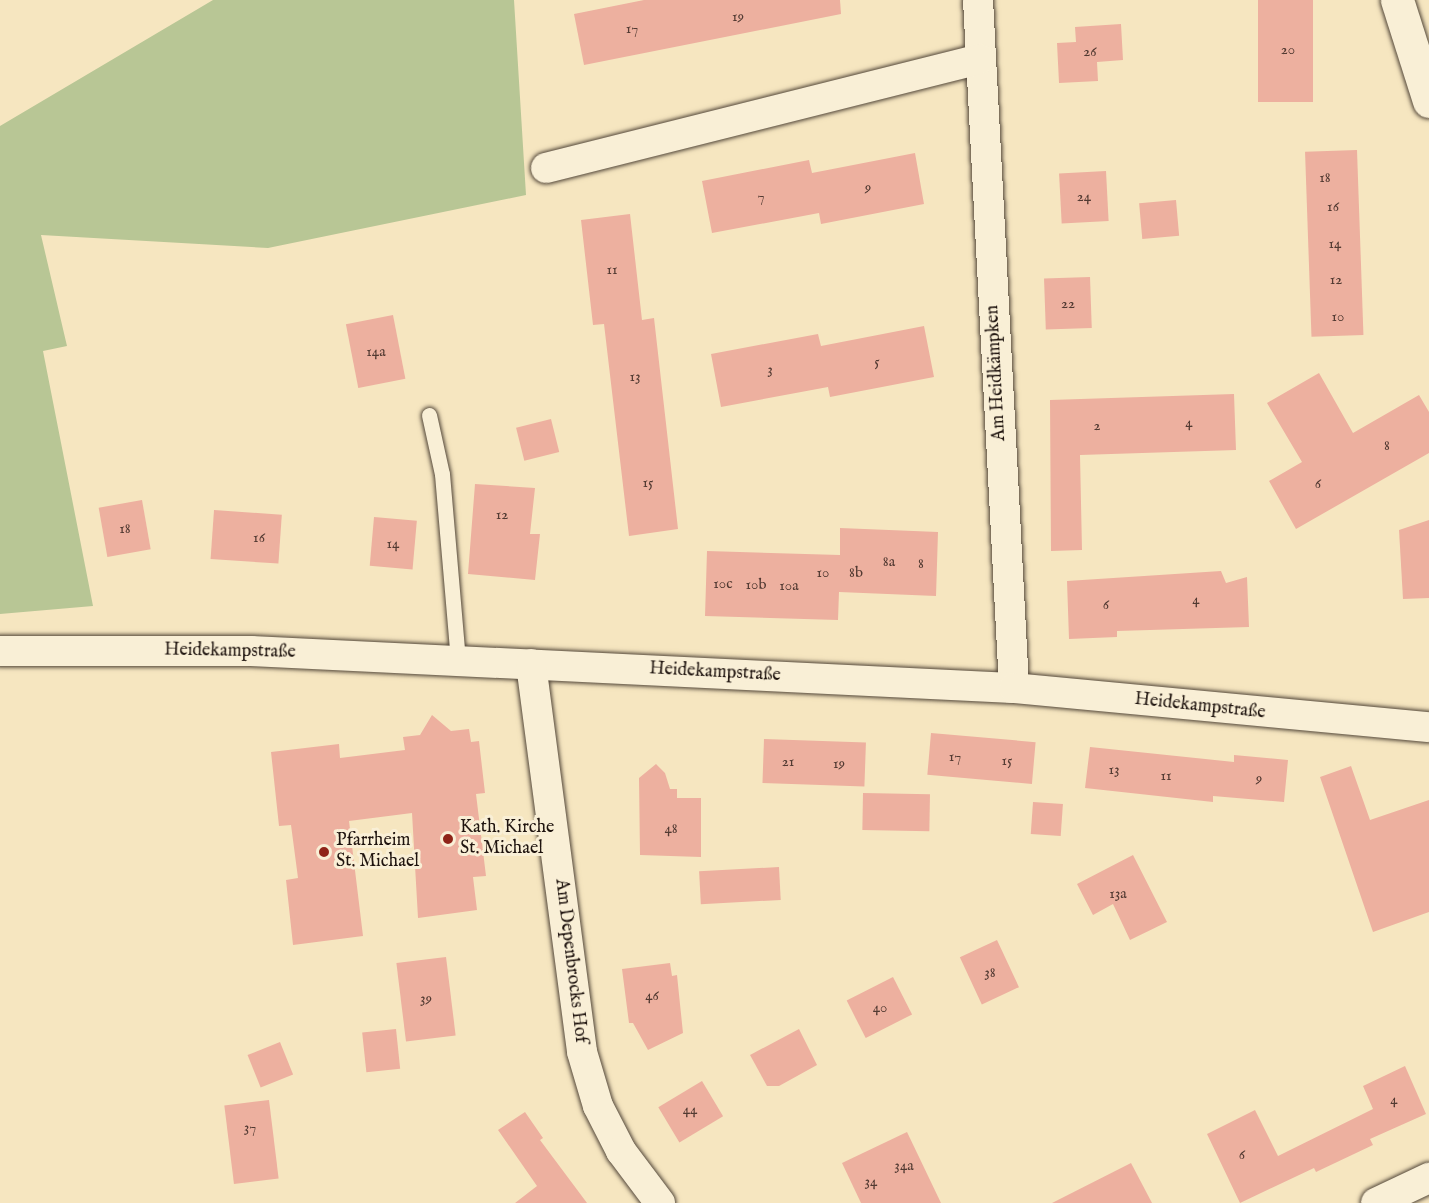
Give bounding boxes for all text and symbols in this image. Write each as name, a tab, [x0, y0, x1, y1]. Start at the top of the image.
house number: 19	[732, 8, 744, 26]
house number: 17	[626, 20, 638, 38]
house number: 20	[1281, 41, 1295, 59]
house number: 26	[1083, 43, 1097, 61]
house number: 18	[1319, 169, 1331, 187]
house number: 9	[865, 179, 871, 197]
house number: 7	[757, 188, 765, 206]
house number: 24	[1077, 188, 1091, 206]
house number: 16	[1327, 198, 1339, 216]
house number: 14	[1329, 235, 1341, 253]
house number: 11	[606, 261, 618, 279]
house number: 12	[1330, 271, 1342, 289]
house number: 22	[1061, 295, 1075, 313]
street label: Am Heidkämpken	[983, 304, 1011, 442]
house number: 10	[1332, 308, 1344, 326]
house number: 14a	[366, 343, 386, 361]
house number: 5	[874, 353, 880, 371]
house number: 3	[767, 361, 773, 379]
house number: 13	[629, 368, 641, 386]
house number: 4	[1185, 414, 1193, 432]
house number: 2	[1093, 417, 1101, 435]
house number: 8	[1384, 437, 1390, 455]
house number: 15	[642, 474, 654, 492]
house number: 6	[1315, 475, 1321, 493]
house number: 12	[496, 506, 508, 524]
house number: 18	[119, 520, 131, 538]
house number: 16	[253, 529, 265, 547]
house number: 14	[387, 535, 399, 553]
house number: 8a	[883, 553, 895, 571]
house number: 8	[918, 555, 924, 573]
house number: 10	[817, 564, 829, 582]
house number: 8b	[849, 564, 863, 582]
house number: 10c	[713, 575, 733, 593]
house number: 10b	[746, 576, 766, 594]
house number: 10a	[779, 577, 799, 595]
house number: 4	[1192, 591, 1200, 609]
house number: 6	[1103, 596, 1109, 614]
street label: Heidekampstraße	[164, 640, 296, 664]
street label: Heidekampstraße	[649, 659, 781, 687]
street label: Heidekampstraße	[1133, 689, 1267, 725]
house number: 17	[949, 748, 961, 766]
house number: 15	[1001, 752, 1013, 770]
house number: 21	[782, 753, 794, 771]
house number: 19	[833, 755, 845, 773]
house number: 13	[1108, 761, 1120, 779]
house number: 11	[1160, 767, 1172, 785]
house number: 9	[1256, 770, 1262, 788]
place label: Kath. Kirche St. Michael	[460, 818, 554, 860]
house number: 48	[664, 820, 678, 838]
place label: Pfarrheim St. Michael	[336, 831, 419, 874]
marker: Kath. Kirche St. Michael	[441, 832, 455, 846]
marker: Pfarrheim St. Michael	[317, 845, 331, 859]
street label: Am Depenbrocks Hof	[549, 878, 591, 1044]
house number: 13a	[1109, 885, 1127, 903]
house number: 38	[984, 964, 996, 982]
house number: 46	[645, 987, 659, 1005]
house number: 39	[420, 990, 432, 1008]
house number: 40	[873, 999, 887, 1017]
house number: 4	[1390, 1091, 1398, 1109]
house number: 44	[683, 1101, 697, 1119]
house number: 37	[244, 1119, 256, 1137]
house number: 6	[1239, 1146, 1245, 1164]
house number: 34a	[894, 1157, 914, 1175]
house number: 34	[865, 1173, 877, 1191]

